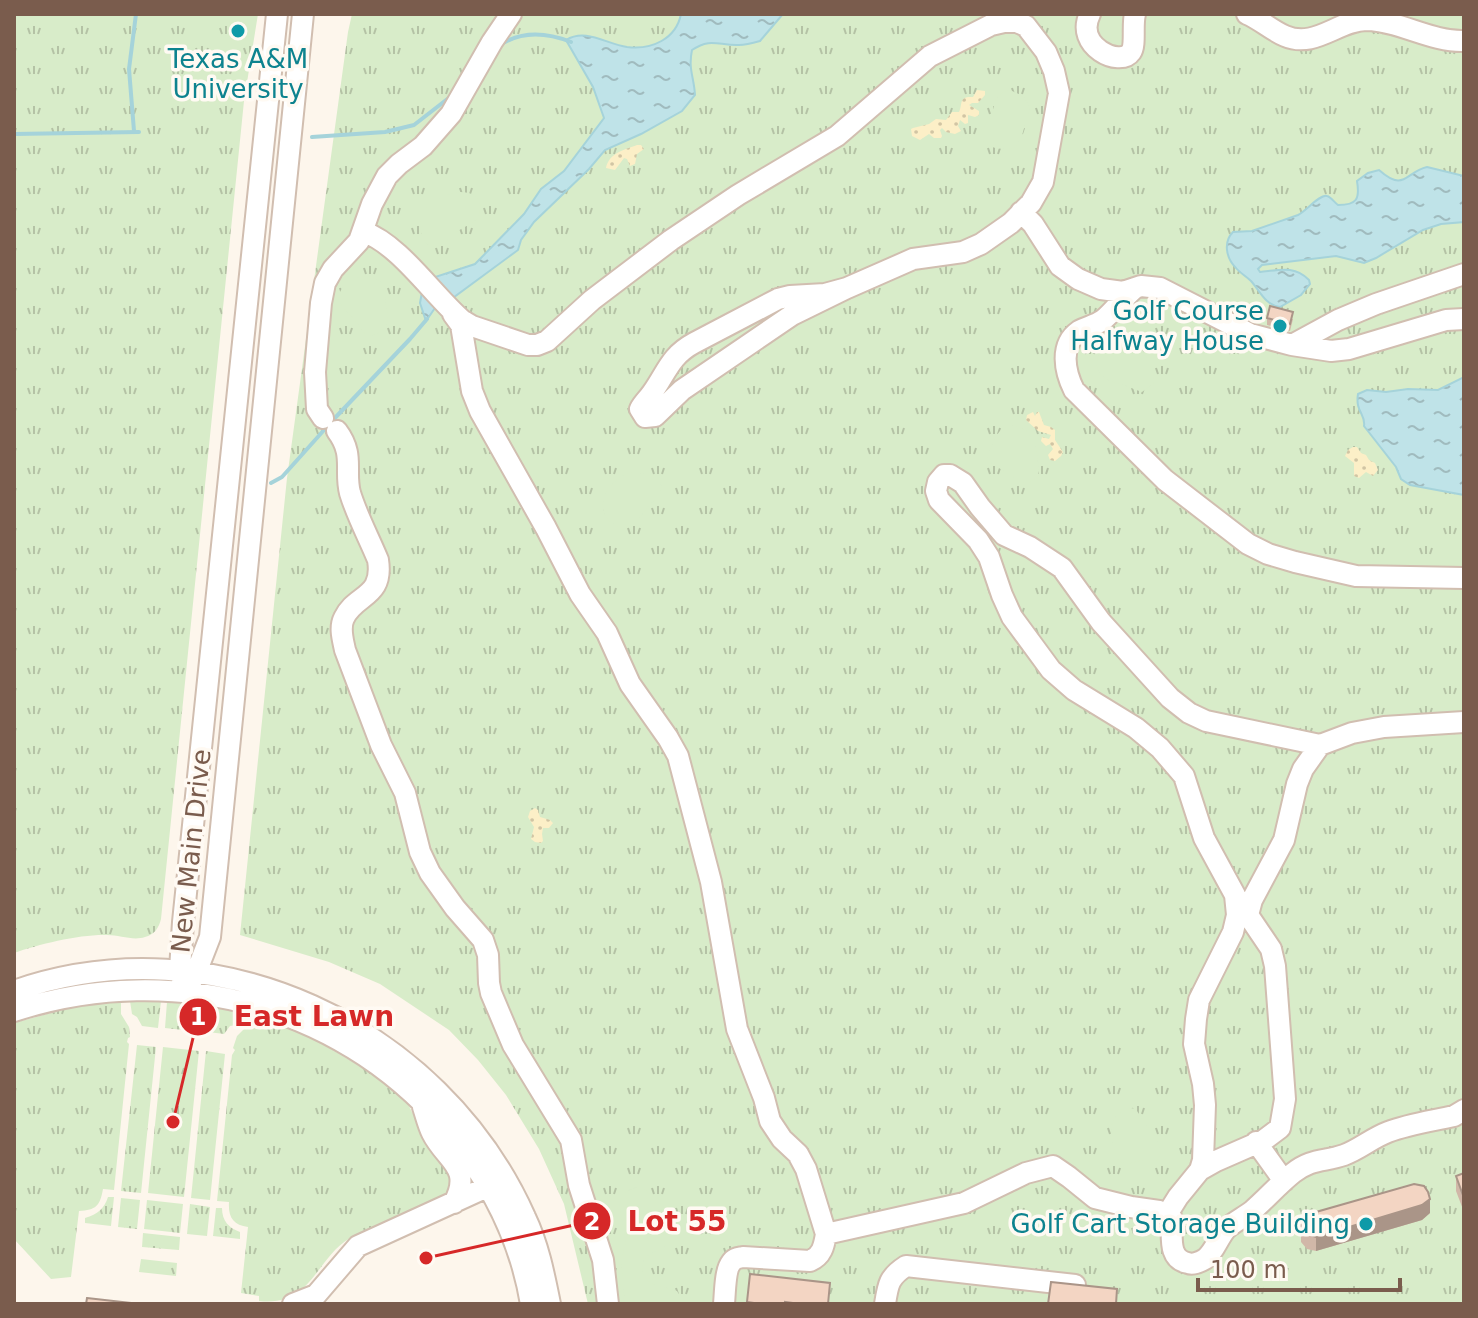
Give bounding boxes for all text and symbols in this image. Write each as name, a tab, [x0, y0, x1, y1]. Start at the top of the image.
marker: Texas A&M University	[229, 22, 247, 40]
place label: Texas A&M University	[167, 44, 308, 104]
place label: Golf Course Halfway House	[1070, 296, 1264, 356]
marker: Golf Course Halfway House	[1271, 317, 1289, 335]
street label: New Main Drive	[165, 748, 217, 954]
callout: East Lawn	[178, 991, 410, 1043]
text: East Lawn	[234, 1000, 394, 1033]
text: 1	[190, 1003, 206, 1031]
callout: Lot 55	[572, 1195, 743, 1247]
text: Lot 55	[627, 1205, 727, 1238]
text: 2	[584, 1208, 600, 1236]
place label: Golf Cart Storage Building	[1011, 1209, 1350, 1239]
marker: Golf Cart Storage Building	[1357, 1215, 1375, 1233]
scale bar	[1198, 1242, 1400, 1292]
text: 100 m	[1210, 1256, 1287, 1284]

